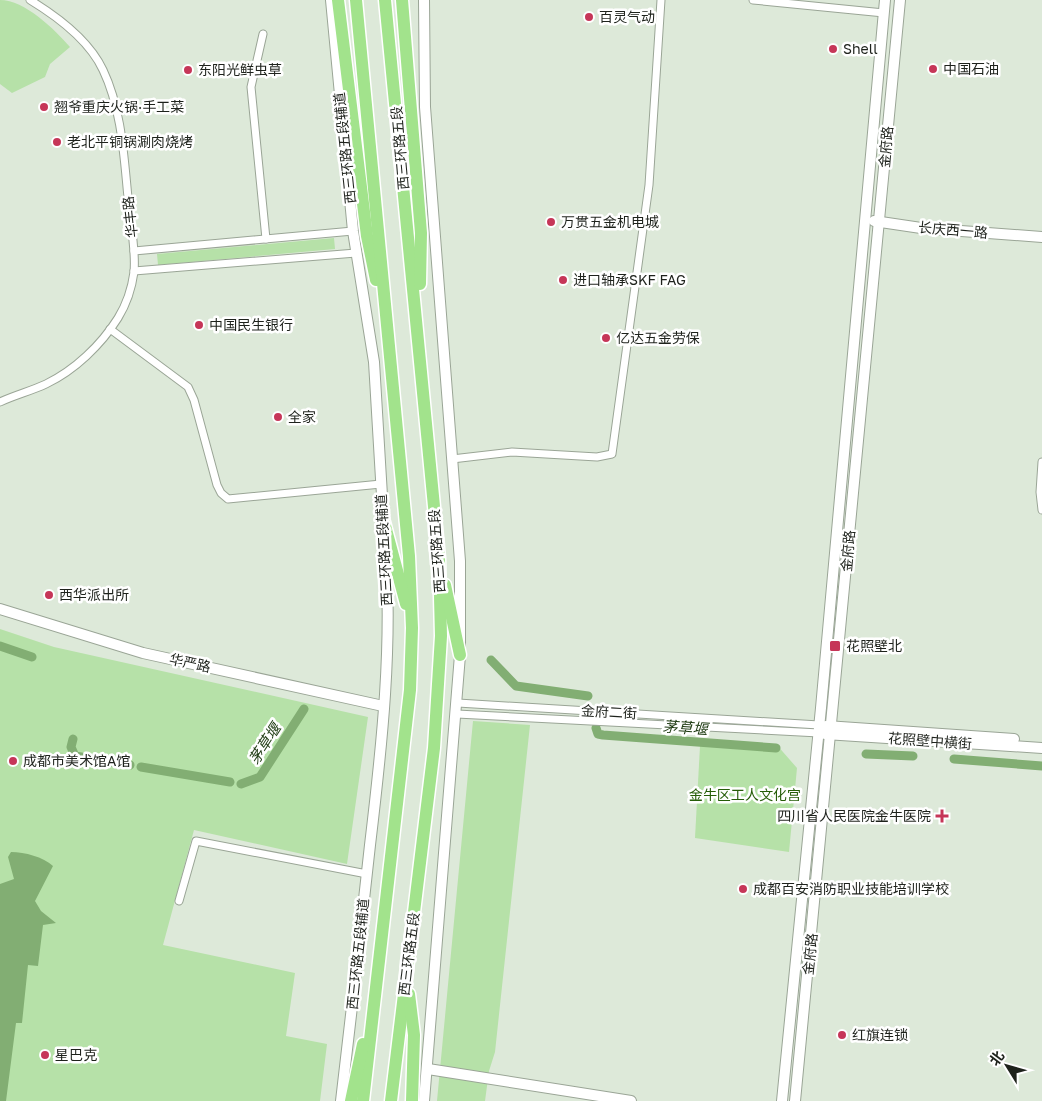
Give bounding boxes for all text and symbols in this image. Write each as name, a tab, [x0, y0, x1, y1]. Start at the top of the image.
place label: 百灵气动	[599, 8, 655, 25]
marker: 百灵气动	[583, 11, 595, 23]
place label: Shell	[843, 40, 878, 57]
marker: Shell	[827, 43, 839, 55]
place label: 中国石油	[943, 60, 999, 77]
place label: 东阳光鲜虫草	[198, 61, 282, 78]
marker: 中国石油	[927, 63, 939, 75]
marker: 东阳光鲜虫草	[182, 64, 194, 76]
street label: 西三环路五段辅道	[330, 91, 359, 205]
place label: 翘爷重庆火锅·手工菜	[54, 98, 184, 115]
marker: 翘爷重庆火锅·手工菜	[38, 101, 50, 113]
street label: 西三环路五段	[387, 105, 412, 191]
street label: 金府路	[875, 125, 896, 169]
place label: 老北平铜锅涮肉烧烤	[67, 133, 193, 150]
marker: 老北平铜锅涮肉烧烤	[51, 136, 63, 148]
street label: 华丰路	[119, 195, 140, 239]
place label: 万贯五金机电城	[561, 213, 659, 230]
marker: 万贯五金机电城	[545, 216, 557, 228]
street label: 长庆西一路	[917, 218, 989, 241]
place label: 进口轴承SKF FAG	[573, 271, 686, 288]
marker: 进口轴承SKF FAG	[557, 274, 569, 286]
place label: 中国民生银行	[209, 316, 293, 333]
marker: 中国民生银行	[193, 319, 205, 331]
place label: 亿达五金劳保	[616, 329, 700, 346]
marker: 亿达五金劳保	[600, 332, 612, 344]
place label: 全家	[288, 408, 316, 425]
marker: 全家	[272, 411, 284, 423]
street label: 西三环路五段辅道	[372, 494, 395, 606]
street label: 西三环路五段	[425, 509, 448, 594]
street label: 金府路	[837, 529, 858, 573]
place label: 西华派出所	[59, 586, 129, 603]
marker: 西华派出所	[43, 589, 55, 601]
place label: 花照壁北	[846, 637, 902, 654]
marker: 花照壁北	[828, 639, 842, 653]
street label: 华严路	[168, 650, 212, 675]
street label: 金府二街	[581, 702, 637, 721]
water label: 茅草堰	[662, 716, 711, 738]
water label: 茅草堰	[244, 717, 286, 767]
street label: 花照壁中横街	[888, 729, 973, 752]
place label: 成都市美术馆A馆	[23, 752, 130, 769]
marker: 成都市美术馆A馆	[7, 755, 19, 767]
park label: 金牛区工人文化宫	[689, 786, 801, 803]
place label: 四川省人民医院金牛医院	[777, 807, 931, 824]
marker: 四川省人民医院金牛医院	[935, 809, 949, 823]
place label: 成都百安消防职业技能培训学校	[753, 880, 949, 897]
marker: 成都百安消防职业技能培训学校	[737, 883, 749, 895]
street label: 西三环路五段辅道	[343, 897, 372, 1011]
street label: 西三环路五段	[395, 911, 422, 997]
street label: 金府路	[799, 932, 820, 976]
place label: 红旗连锁	[852, 1026, 908, 1043]
marker: 红旗连锁	[836, 1029, 848, 1041]
north arrow	[982, 1041, 1032, 1091]
place label: 星巴克	[55, 1046, 97, 1063]
text: 北	[985, 1047, 1007, 1069]
marker: 星巴克	[39, 1049, 51, 1061]

